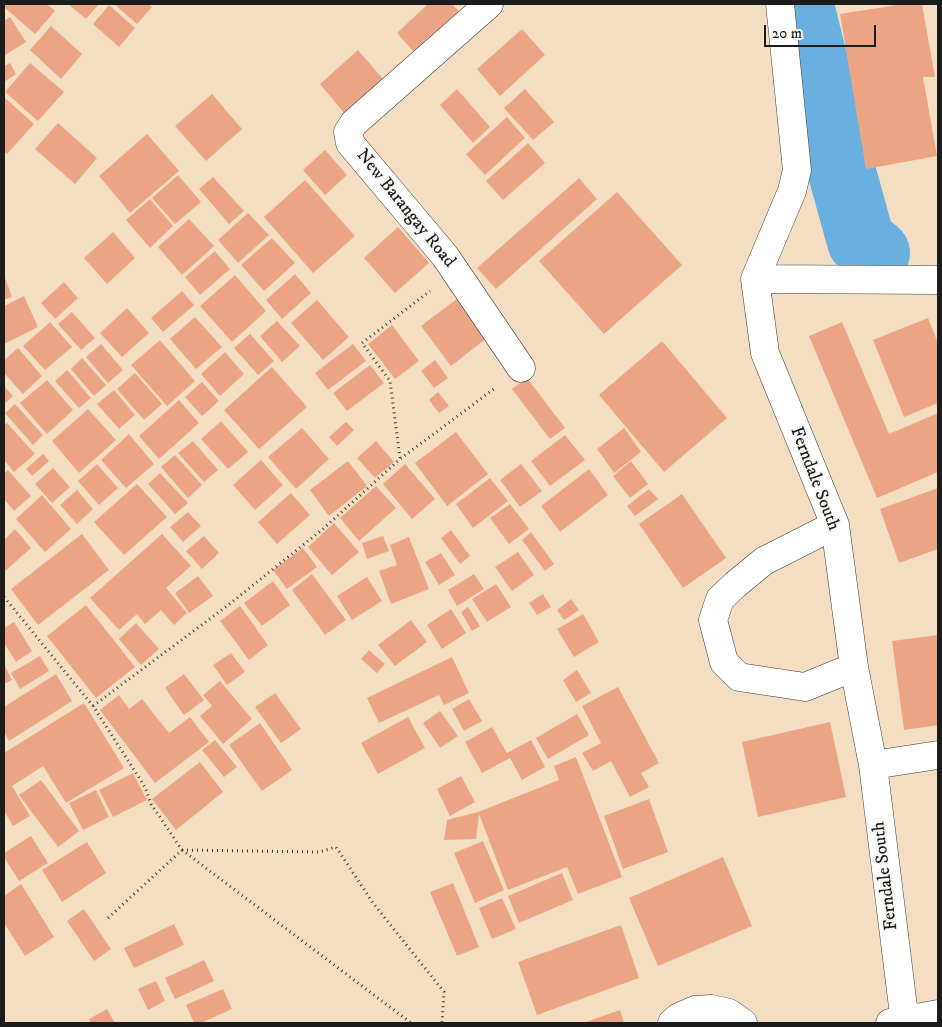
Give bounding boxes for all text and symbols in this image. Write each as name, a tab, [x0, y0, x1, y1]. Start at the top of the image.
scale bar	[767, 15, 880, 47]
text: 20 m	[772, 24, 802, 43]
street label: New Barangay Road	[351, 145, 459, 273]
street label: Ferndale South	[784, 424, 844, 534]
street label: Ferndale South	[869, 820, 903, 932]

